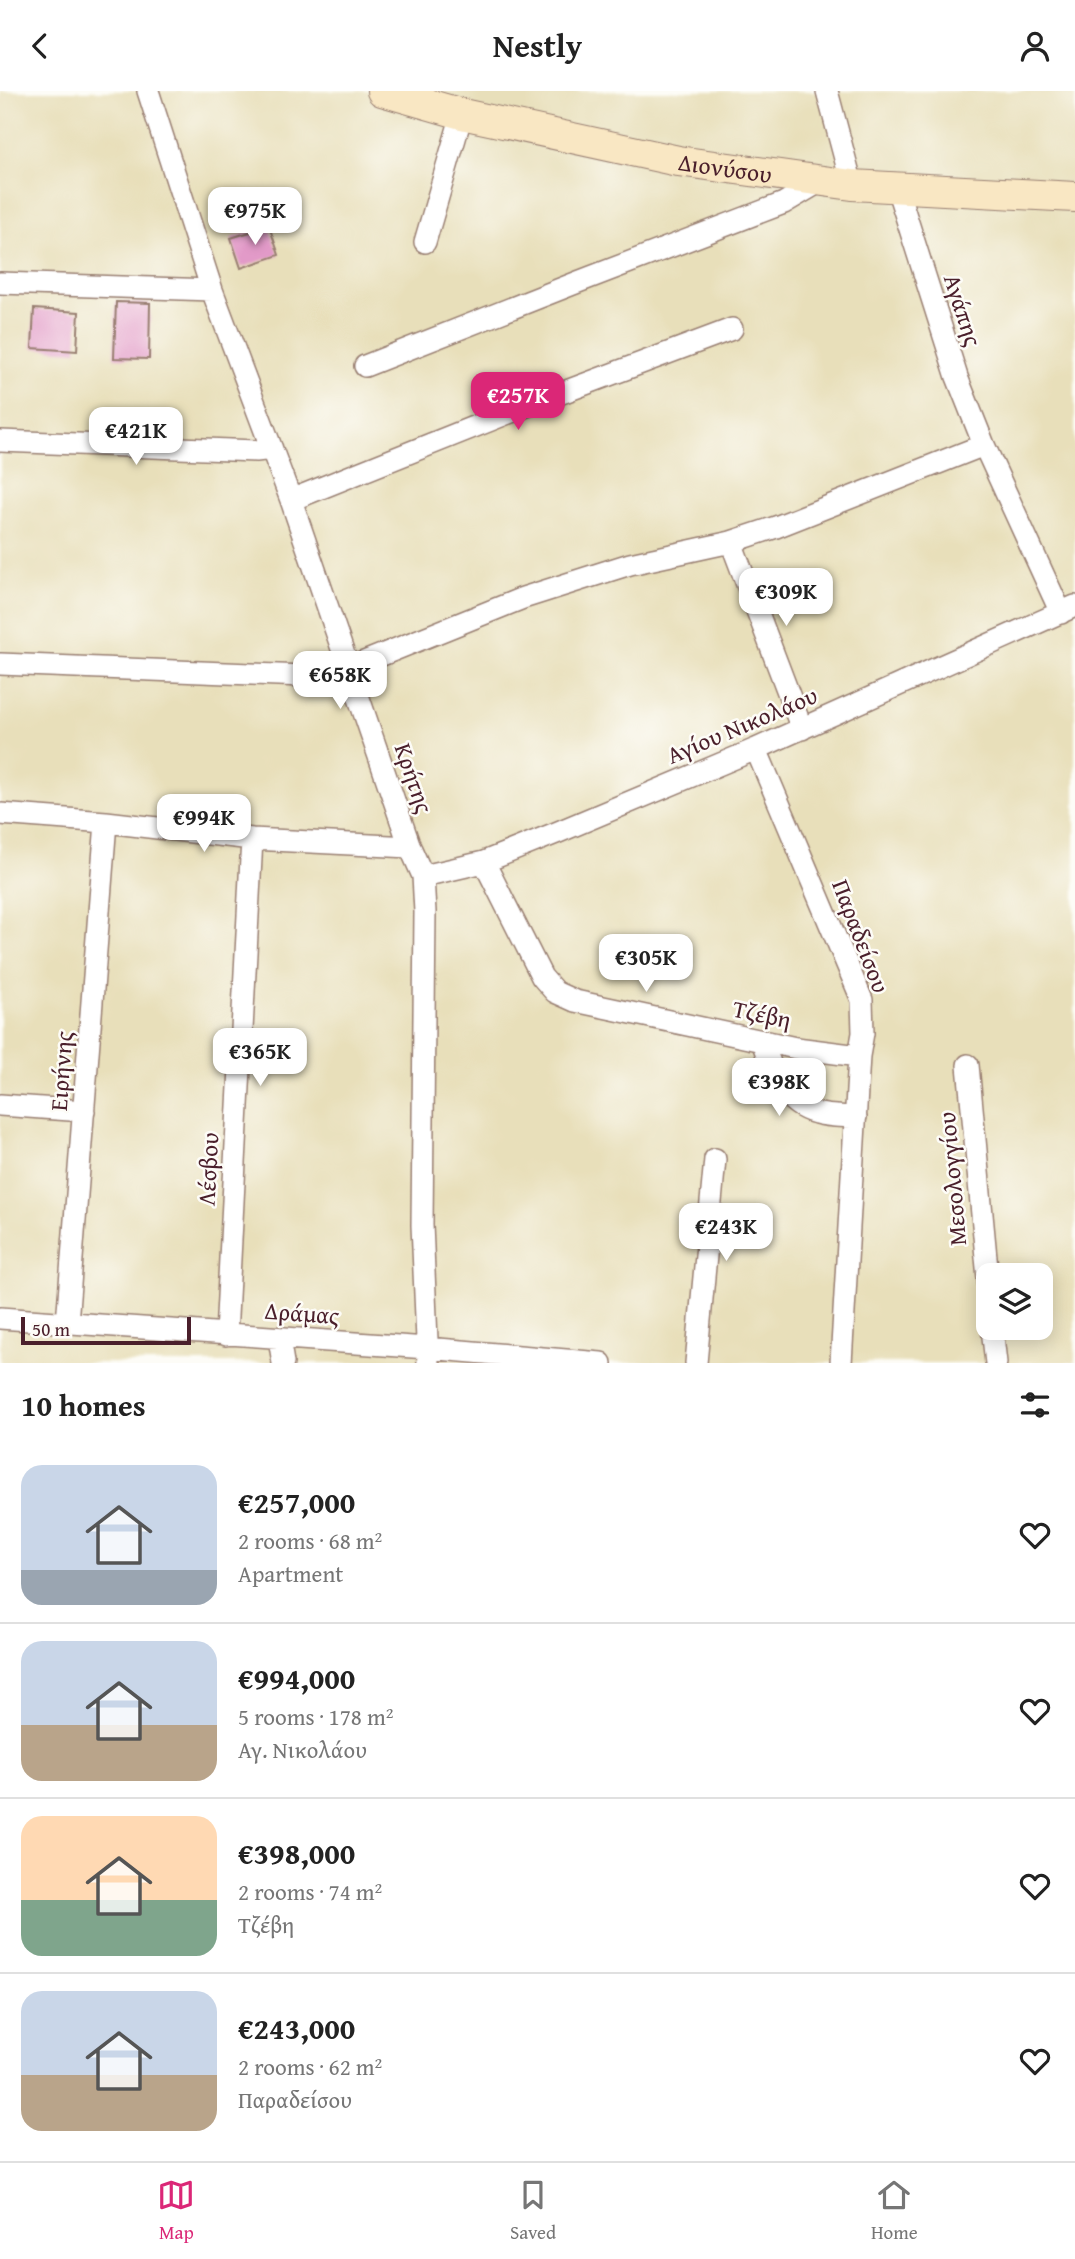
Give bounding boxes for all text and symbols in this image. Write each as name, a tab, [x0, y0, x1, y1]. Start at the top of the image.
text: Nestly	[493, 22, 582, 69]
icon: back	[21, 27, 59, 65]
icon: person	[1016, 27, 1054, 65]
street label: Διονύσου	[676, 144, 774, 191]
pin: €975K	[206, 187, 304, 247]
text: €975K	[224, 193, 286, 226]
street label: Αγάπης	[935, 269, 991, 351]
pin: €257K	[469, 373, 567, 432]
text: €257K	[487, 378, 549, 411]
pin: €421K	[87, 407, 185, 467]
text: €421K	[105, 413, 167, 446]
pin: €309K	[737, 568, 835, 628]
text: €309K	[755, 574, 817, 607]
pin: €658K	[291, 651, 389, 711]
text: €658K	[309, 657, 371, 690]
street label: Αγίου Νικολάου	[661, 677, 823, 773]
street label: Κρήτης	[386, 738, 442, 818]
pin: €994K	[155, 795, 253, 854]
text: €994K	[173, 800, 235, 833]
street label: Παραδείσου	[823, 874, 899, 998]
pin: €305K	[597, 935, 695, 994]
text: €305K	[615, 940, 677, 973]
street label: Τζέβη	[730, 991, 794, 1037]
pin: €365K	[211, 1028, 309, 1088]
street label: Ειρήνης	[41, 1030, 81, 1112]
text: €365K	[229, 1034, 291, 1067]
pin: €398K	[730, 1059, 828, 1118]
text: €398K	[748, 1064, 810, 1097]
street label: Μεσολογγίου	[929, 1111, 975, 1247]
street label: Λέσβου	[189, 1131, 227, 1207]
pin: €243K	[677, 1203, 775, 1263]
text: €243K	[695, 1209, 757, 1242]
map controls	[976, 1263, 1053, 1340]
button: layers	[976, 1263, 1053, 1340]
street label: Δράμας	[264, 1293, 340, 1333]
scale bar	[21, 1314, 191, 1346]
text: 50 m	[32, 1315, 70, 1343]
text: 10 homes	[21, 1383, 146, 1427]
icon: filters	[1016, 1386, 1054, 1424]
text: €257,000	[238, 1480, 355, 1524]
icon: home	[77, 1493, 161, 1577]
icon: heart	[1016, 1516, 1054, 1554]
text: 2 rooms · 68 m²	[238, 1524, 382, 1557]
text: Apartment	[238, 1557, 343, 1590]
text: €994,000	[238, 1656, 355, 1700]
icon: home	[77, 1669, 161, 1753]
icon: heart	[1016, 1692, 1054, 1730]
text: 5 rooms · 178 m²	[238, 1700, 393, 1733]
text: Αγ. Νικολάου	[238, 1733, 367, 1766]
text: €398,000	[238, 1831, 355, 1875]
icon: home	[77, 1844, 161, 1928]
icon: heart	[1016, 1867, 1054, 1905]
text: 2 rooms · 74 m²	[238, 1875, 382, 1908]
text: Τζέβη	[238, 1908, 294, 1941]
text: €243,000	[238, 2006, 355, 2050]
icon: home	[77, 2019, 161, 2103]
icon: heart	[1016, 2042, 1054, 2080]
text: 2 rooms · 62 m²	[238, 2050, 382, 2083]
text: Παραδείσου	[238, 2083, 352, 2116]
tab: Map	[157, 2176, 195, 2246]
tab: Saved	[510, 2176, 556, 2246]
tab: Home	[871, 2176, 918, 2246]

